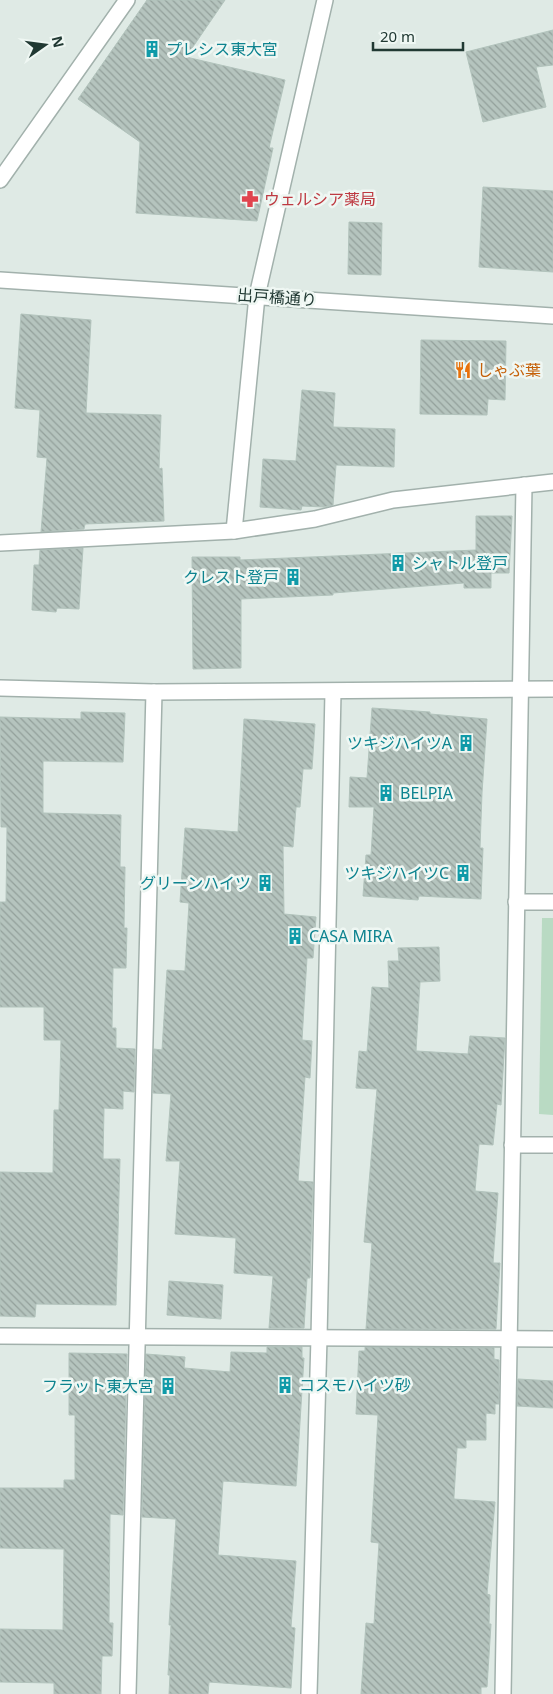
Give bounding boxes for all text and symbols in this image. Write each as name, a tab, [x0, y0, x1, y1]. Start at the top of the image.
north arrow	[20, 20, 70, 70]
scale bar	[373, 20, 463, 52]
text: 20 m	[380, 26, 415, 46]
text: N	[48, 34, 69, 50]
place label: プレシス東大宮	[166, 38, 278, 60]
building icon: プレシス東大宮	[142, 39, 162, 59]
place label: ウェルシア薬局	[264, 188, 376, 210]
pharmacy icon: ウェルシア薬局	[240, 189, 260, 209]
street label: 出戸橋通り	[236, 283, 318, 311]
place label: しゃぶ葉	[477, 359, 541, 381]
restaurant icon: しゃぶ葉	[453, 360, 473, 380]
place label: シャトル登戸	[412, 552, 508, 574]
building icon: シャトル登戸	[388, 553, 408, 573]
place label: クレスト登戸	[183, 566, 279, 588]
building icon: クレスト登戸	[283, 567, 303, 587]
place label: ツキジハイツA	[347, 732, 453, 754]
building icon: ツキジハイツA	[456, 733, 476, 753]
place label: BELPIA	[400, 782, 454, 804]
building icon: BELPIA	[376, 783, 396, 803]
place label: ツキジハイツC	[344, 862, 449, 884]
building icon: ツキジハイツC	[453, 863, 473, 883]
place label: グリーンハイツ	[140, 872, 251, 894]
building icon: グリーンハイツ	[255, 873, 275, 893]
place label: CASA MIRA	[309, 925, 393, 947]
building icon: CASA MIRA	[285, 926, 305, 946]
place label: コスモハイツ砂	[299, 1374, 411, 1396]
place label: フラット東大宮	[42, 1375, 154, 1397]
building icon: コスモハイツ砂	[275, 1375, 295, 1395]
building icon: フラット東大宮	[158, 1376, 178, 1396]

